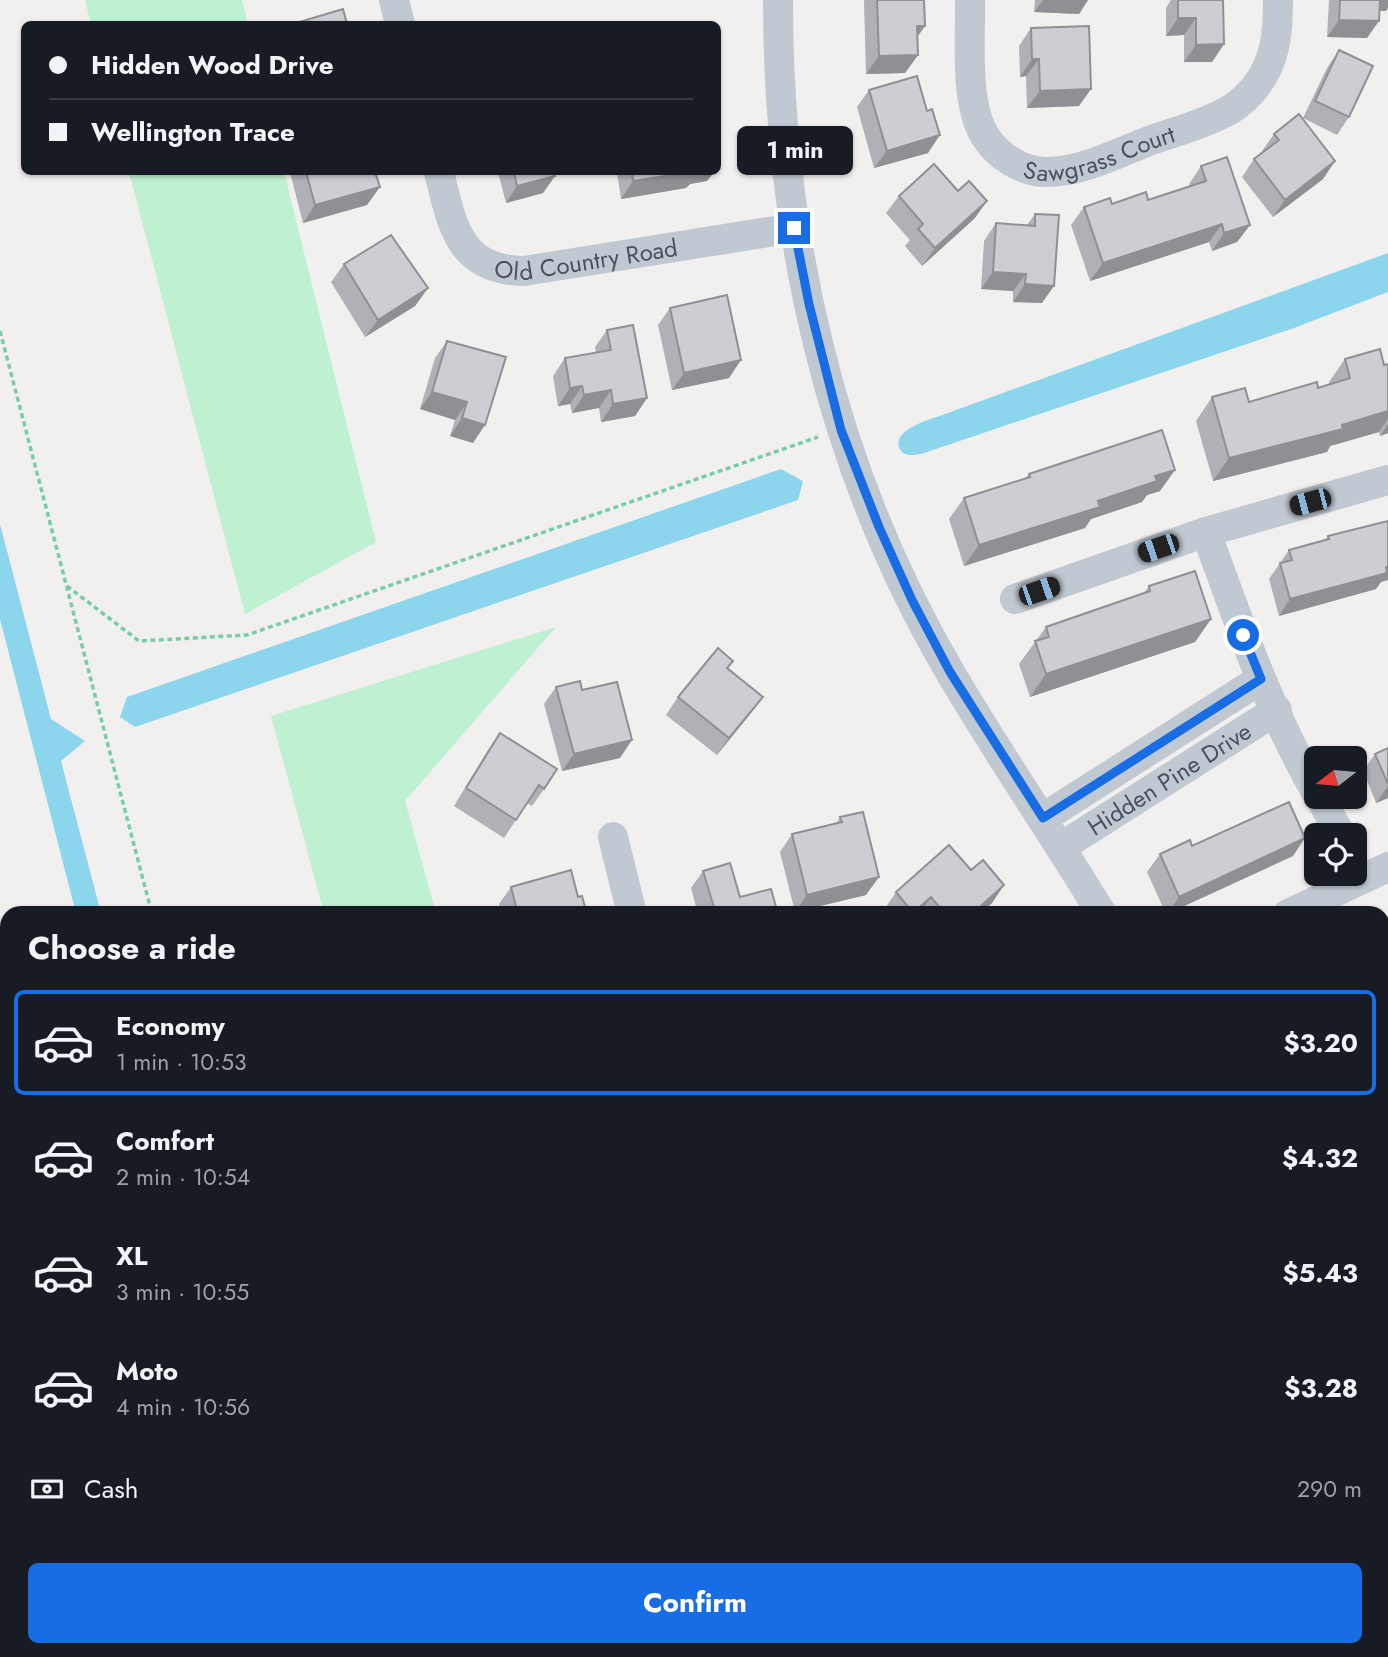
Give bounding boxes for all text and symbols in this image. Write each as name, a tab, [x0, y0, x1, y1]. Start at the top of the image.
text: Hidden Wood Drive	[91, 46, 334, 84]
text: Wellington Trace	[91, 113, 295, 151]
street label: Sawgrass Court	[1020, 116, 1179, 190]
callout: 1 min	[736, 126, 852, 176]
text: 1 min	[766, 133, 824, 167]
route end	[778, 212, 810, 244]
street label: Old Country Road	[491, 229, 680, 289]
car	[1287, 486, 1334, 518]
car	[1135, 531, 1182, 565]
car	[1016, 574, 1063, 608]
route start	[1227, 619, 1259, 651]
street label: Hidden Pine Drive	[1080, 713, 1258, 844]
north arrow	[1304, 746, 1367, 808]
map controls	[1304, 746, 1367, 886]
button: locate	[1304, 823, 1367, 886]
text: Choose a ride	[28, 925, 236, 971]
text: Economy	[116, 1007, 225, 1045]
icon: car	[32, 1011, 95, 1074]
text: $3.20	[1283, 1024, 1358, 1062]
text: 1 min · 10:53	[116, 1045, 247, 1079]
text: Comfort	[116, 1122, 214, 1160]
icon: car	[32, 1126, 95, 1189]
text: $4.32	[1282, 1139, 1358, 1177]
text: 2 min · 10:54	[116, 1160, 250, 1194]
text: XL	[116, 1237, 148, 1275]
icon: car	[32, 1241, 95, 1304]
text: $5.43	[1282, 1254, 1358, 1292]
text: 3 min · 10:55	[116, 1275, 249, 1309]
text: Moto	[116, 1352, 178, 1390]
icon: car	[32, 1356, 95, 1419]
text: $3.28	[1284, 1369, 1358, 1407]
text: 4 min · 10:56	[116, 1390, 250, 1424]
icon: cash	[28, 1470, 66, 1508]
text: Cash	[84, 1470, 138, 1508]
text: 290 m	[1297, 1472, 1362, 1506]
button: Confirm	[28, 1563, 1362, 1643]

